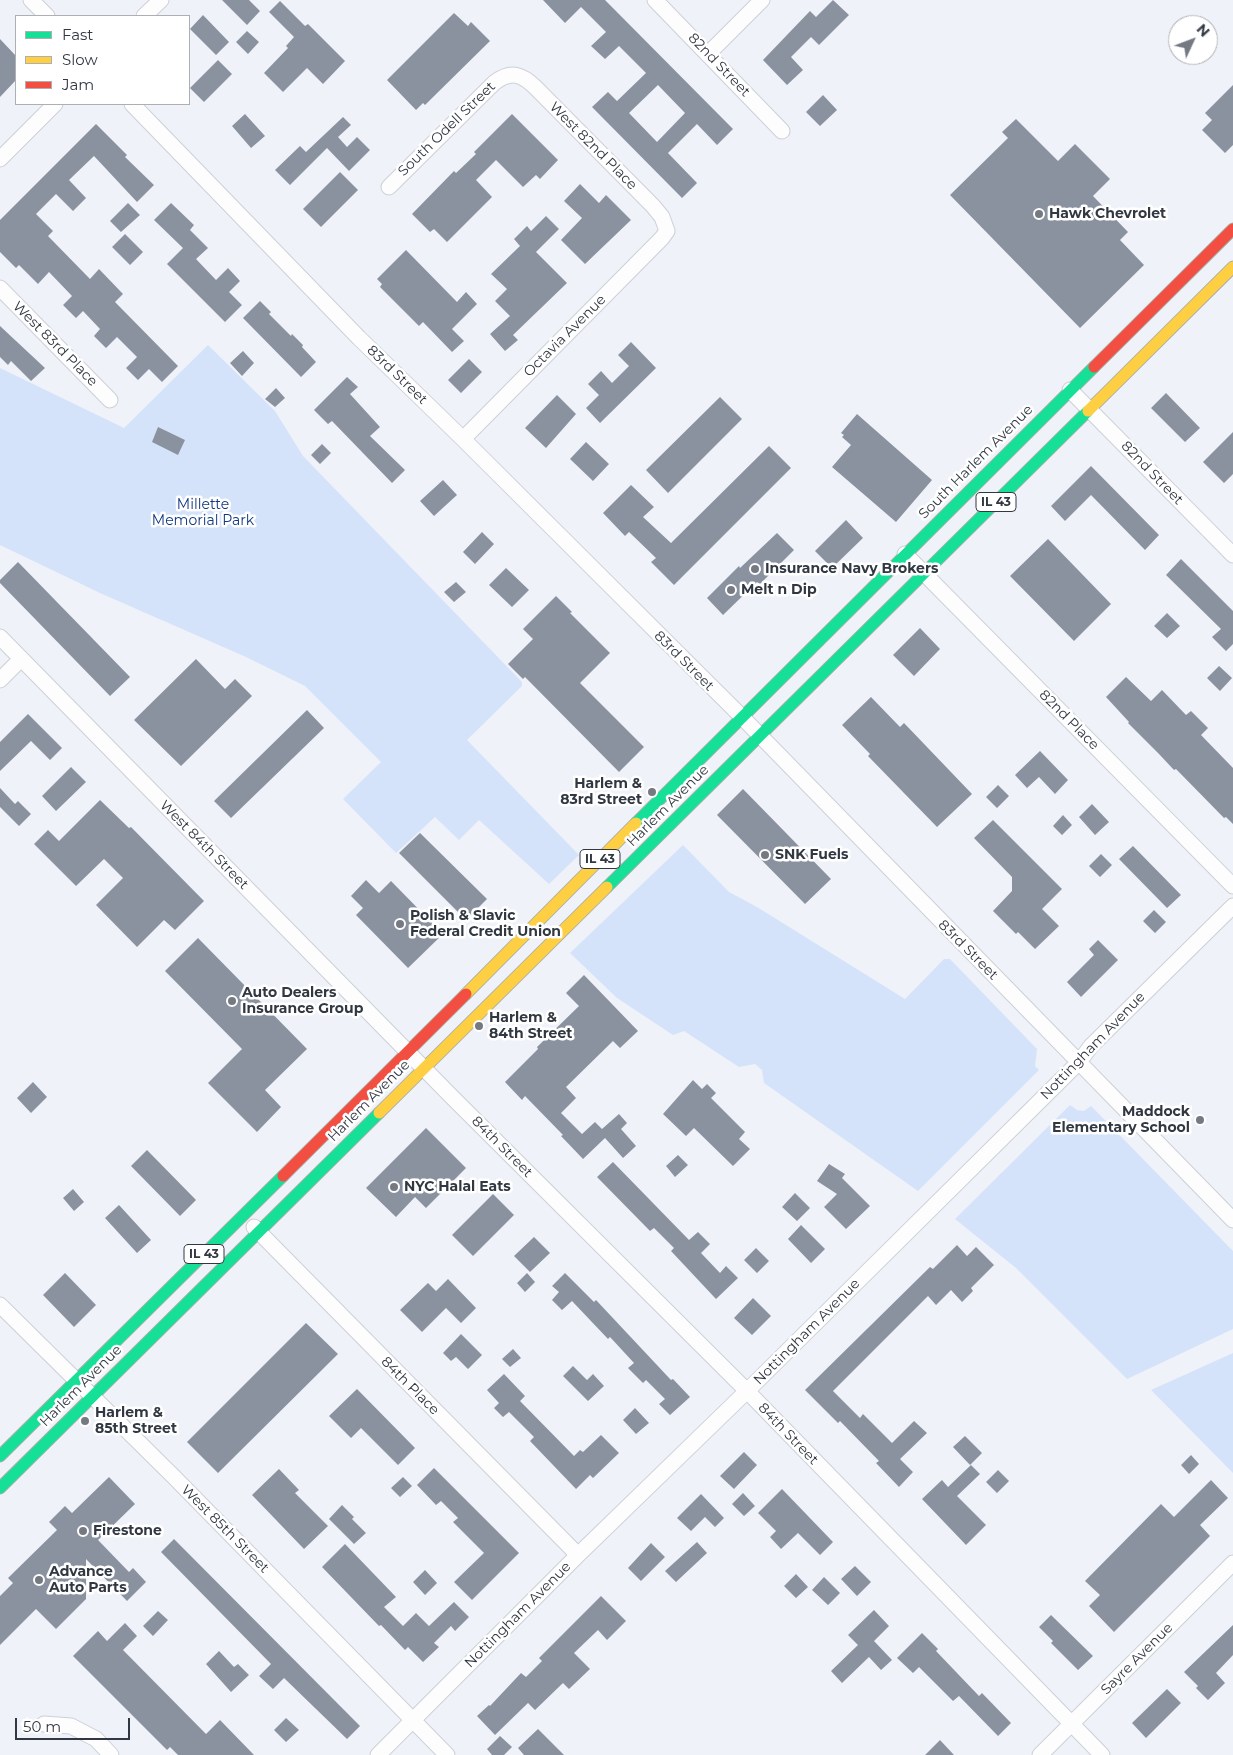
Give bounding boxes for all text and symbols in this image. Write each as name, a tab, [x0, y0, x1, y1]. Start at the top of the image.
legend	[15, 15, 190, 105]
north arrow	[1168, 15, 1218, 65]
text: N	[1193, 20, 1214, 41]
text: Fast	[62, 25, 93, 44]
street label: 82nd Street	[685, 30, 753, 100]
text: Slow	[62, 50, 98, 69]
text: Jam	[62, 75, 94, 94]
street label: South Odell Street	[395, 78, 499, 180]
street label: West 82nd Place	[546, 99, 640, 193]
place label: Hawk Chevrolet	[1049, 206, 1166, 222]
marker: Hawk Chevrolet	[1033, 208, 1045, 220]
street label: Octavia Avenue	[520, 291, 610, 381]
street label: West 83rd Place	[9, 298, 101, 390]
street label: 83rd Street	[363, 342, 431, 408]
street label: South Harlem Avenue	[915, 401, 1037, 523]
street label: 82nd Street	[1118, 438, 1186, 508]
road number: IL 43	[976, 492, 1016, 512]
park label: Millette Memorial Park	[152, 497, 254, 530]
place label: Insurance Navy Brokers	[765, 561, 938, 577]
marker: Insurance Navy Brokers	[749, 563, 761, 575]
place label: Melt n Dip	[741, 582, 817, 598]
marker: Melt n Dip	[725, 584, 737, 596]
street label: 83rd Street	[651, 628, 717, 694]
street label: 82nd Place	[1036, 687, 1102, 753]
street label: Harlem Avenue	[624, 762, 712, 850]
place label: Harlem & 83rd Street	[560, 776, 642, 809]
marker: Harlem & 83rd Street	[646, 786, 658, 798]
street label: West 84th Street	[156, 797, 252, 893]
place label: SNK Fuels	[775, 847, 848, 863]
marker: SNK Fuels	[759, 849, 771, 861]
road number: IL 43	[580, 850, 620, 869]
place label: Polish & Slavic Federal Credit Union	[410, 908, 561, 940]
street label: 83rd Street	[935, 917, 1001, 983]
marker: Polish & Slavic Federal Credit Union	[394, 918, 406, 930]
place label: Auto Dealers Insurance Group	[242, 985, 363, 1018]
street label: Nottingham Avenue	[1037, 989, 1149, 1103]
marker: Auto Dealers Insurance Group	[226, 995, 238, 1007]
place label: Harlem & 84th Street	[489, 1010, 572, 1042]
marker: Harlem & 84th Street	[473, 1020, 485, 1032]
street label: Harlem Avenue	[325, 1057, 413, 1145]
place label: Maddock Elementary School	[1052, 1104, 1190, 1136]
street label: 84th Street	[468, 1113, 536, 1181]
marker: Maddock Elementary School	[1194, 1114, 1206, 1126]
place label: NYC Halal Eats	[404, 1179, 511, 1195]
marker: NYC Halal Eats	[388, 1181, 400, 1193]
road number: IL 43	[184, 1244, 224, 1264]
street label: Nottingham Avenue	[750, 1275, 864, 1389]
street label: Harlem Avenue	[37, 1342, 125, 1430]
street label: 84th Place	[377, 1353, 443, 1419]
street label: 84th Street	[754, 1400, 822, 1468]
place label: Harlem & 85th Street	[95, 1405, 177, 1438]
marker: Harlem & 85th Street	[79, 1415, 91, 1427]
street label: West 85th Street	[178, 1482, 272, 1576]
place label: Firestone	[93, 1523, 162, 1539]
marker: Firestone	[77, 1525, 89, 1537]
street label: Nottingham Avenue	[461, 1558, 575, 1672]
place label: Advance Auto Parts	[49, 1564, 127, 1596]
marker: Advance Auto Parts	[33, 1574, 45, 1586]
street label: Sayre Avenue	[1098, 1620, 1176, 1698]
scale bar	[18, 1708, 132, 1740]
text: 50 m	[23, 1717, 61, 1736]

